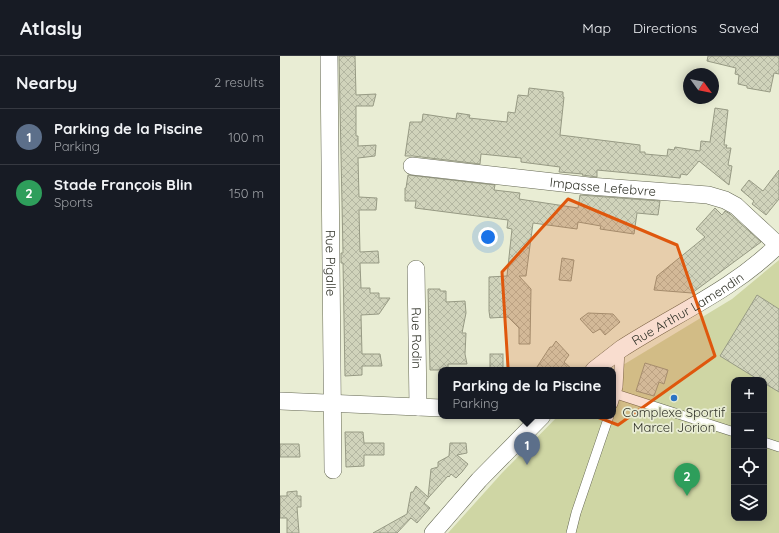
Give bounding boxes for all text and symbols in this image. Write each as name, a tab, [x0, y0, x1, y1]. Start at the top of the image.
text: Atlasly	[20, 16, 82, 40]
text: Map	[582, 19, 611, 37]
text: Directions	[633, 19, 697, 37]
text: Saved	[719, 19, 759, 37]
north arrow	[683, 68, 719, 104]
text: Nearby	[16, 72, 77, 93]
text: 2 results	[214, 74, 264, 90]
text: Parking de la Piscine	[54, 119, 203, 138]
text: 1	[26, 129, 32, 145]
text: 100 m	[228, 129, 264, 145]
text: Parking	[54, 138, 100, 154]
street label: Impasse Lefebvre	[549, 174, 657, 199]
text: Stade François Blin	[54, 175, 192, 194]
text: 2	[25, 185, 33, 201]
text: 150 m	[229, 185, 264, 201]
text: Sports	[54, 194, 93, 210]
your location	[478, 227, 498, 247]
street label: Rue Pigalle	[323, 230, 339, 296]
street label: Rue Arthur Lamendin	[629, 269, 747, 348]
street label: Rue Rodin	[409, 307, 425, 369]
popup	[438, 367, 616, 419]
text: Parking de la Piscine	[453, 376, 601, 395]
map controls	[731, 377, 767, 521]
button: +	[731, 377, 767, 413]
marker: Complexe Sportif Marcel Jorion	[669, 393, 679, 403]
text: Parking	[453, 395, 499, 411]
place label: Complexe Sportif Marcel Jorion	[622, 404, 726, 435]
button: −	[731, 413, 767, 449]
pin: 1	[514, 432, 540, 465]
button: locate	[731, 449, 767, 485]
pin: 2	[674, 463, 700, 496]
button: layers	[731, 485, 767, 521]

